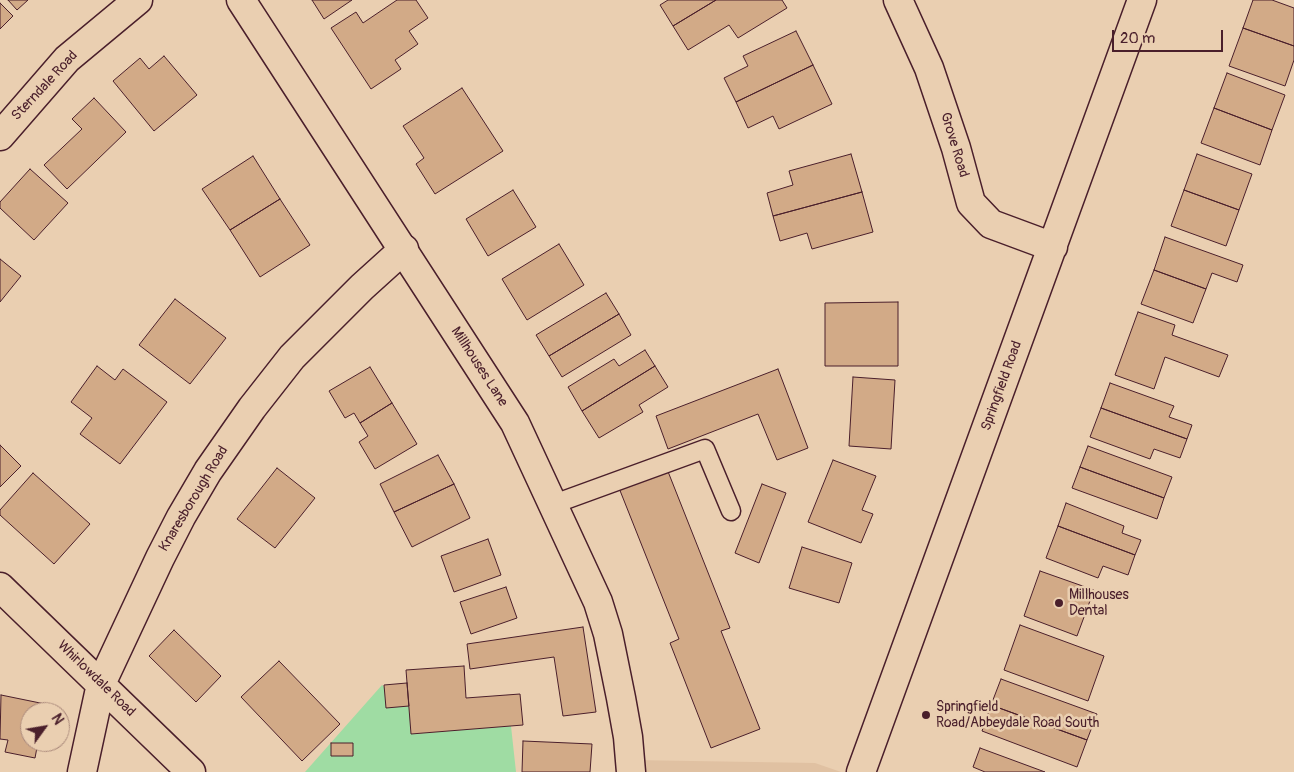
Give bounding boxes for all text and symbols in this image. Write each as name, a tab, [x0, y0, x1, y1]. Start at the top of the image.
scale bar	[1114, 20, 1225, 52]
text: 20 m	[1120, 29, 1155, 48]
street label: Sterndale Road	[8, 48, 82, 124]
street label: Grove Road	[936, 111, 972, 179]
street label: Millhouses Lane	[447, 324, 511, 410]
street label: Springfield Road	[978, 339, 1026, 433]
street label: Knaresborough Road	[156, 443, 232, 555]
place label: Millhouses Dental	[1069, 587, 1129, 620]
marker: Millhouses Dental	[1053, 597, 1065, 609]
street label: Whirlowdale Road	[53, 638, 139, 720]
place label: Springfield Road/Abbeydale Road South	[936, 699, 1099, 732]
north arrow	[20, 702, 70, 752]
marker: Springfield Road/Abbeydale Road South	[920, 709, 932, 721]
text: N	[48, 711, 67, 728]

